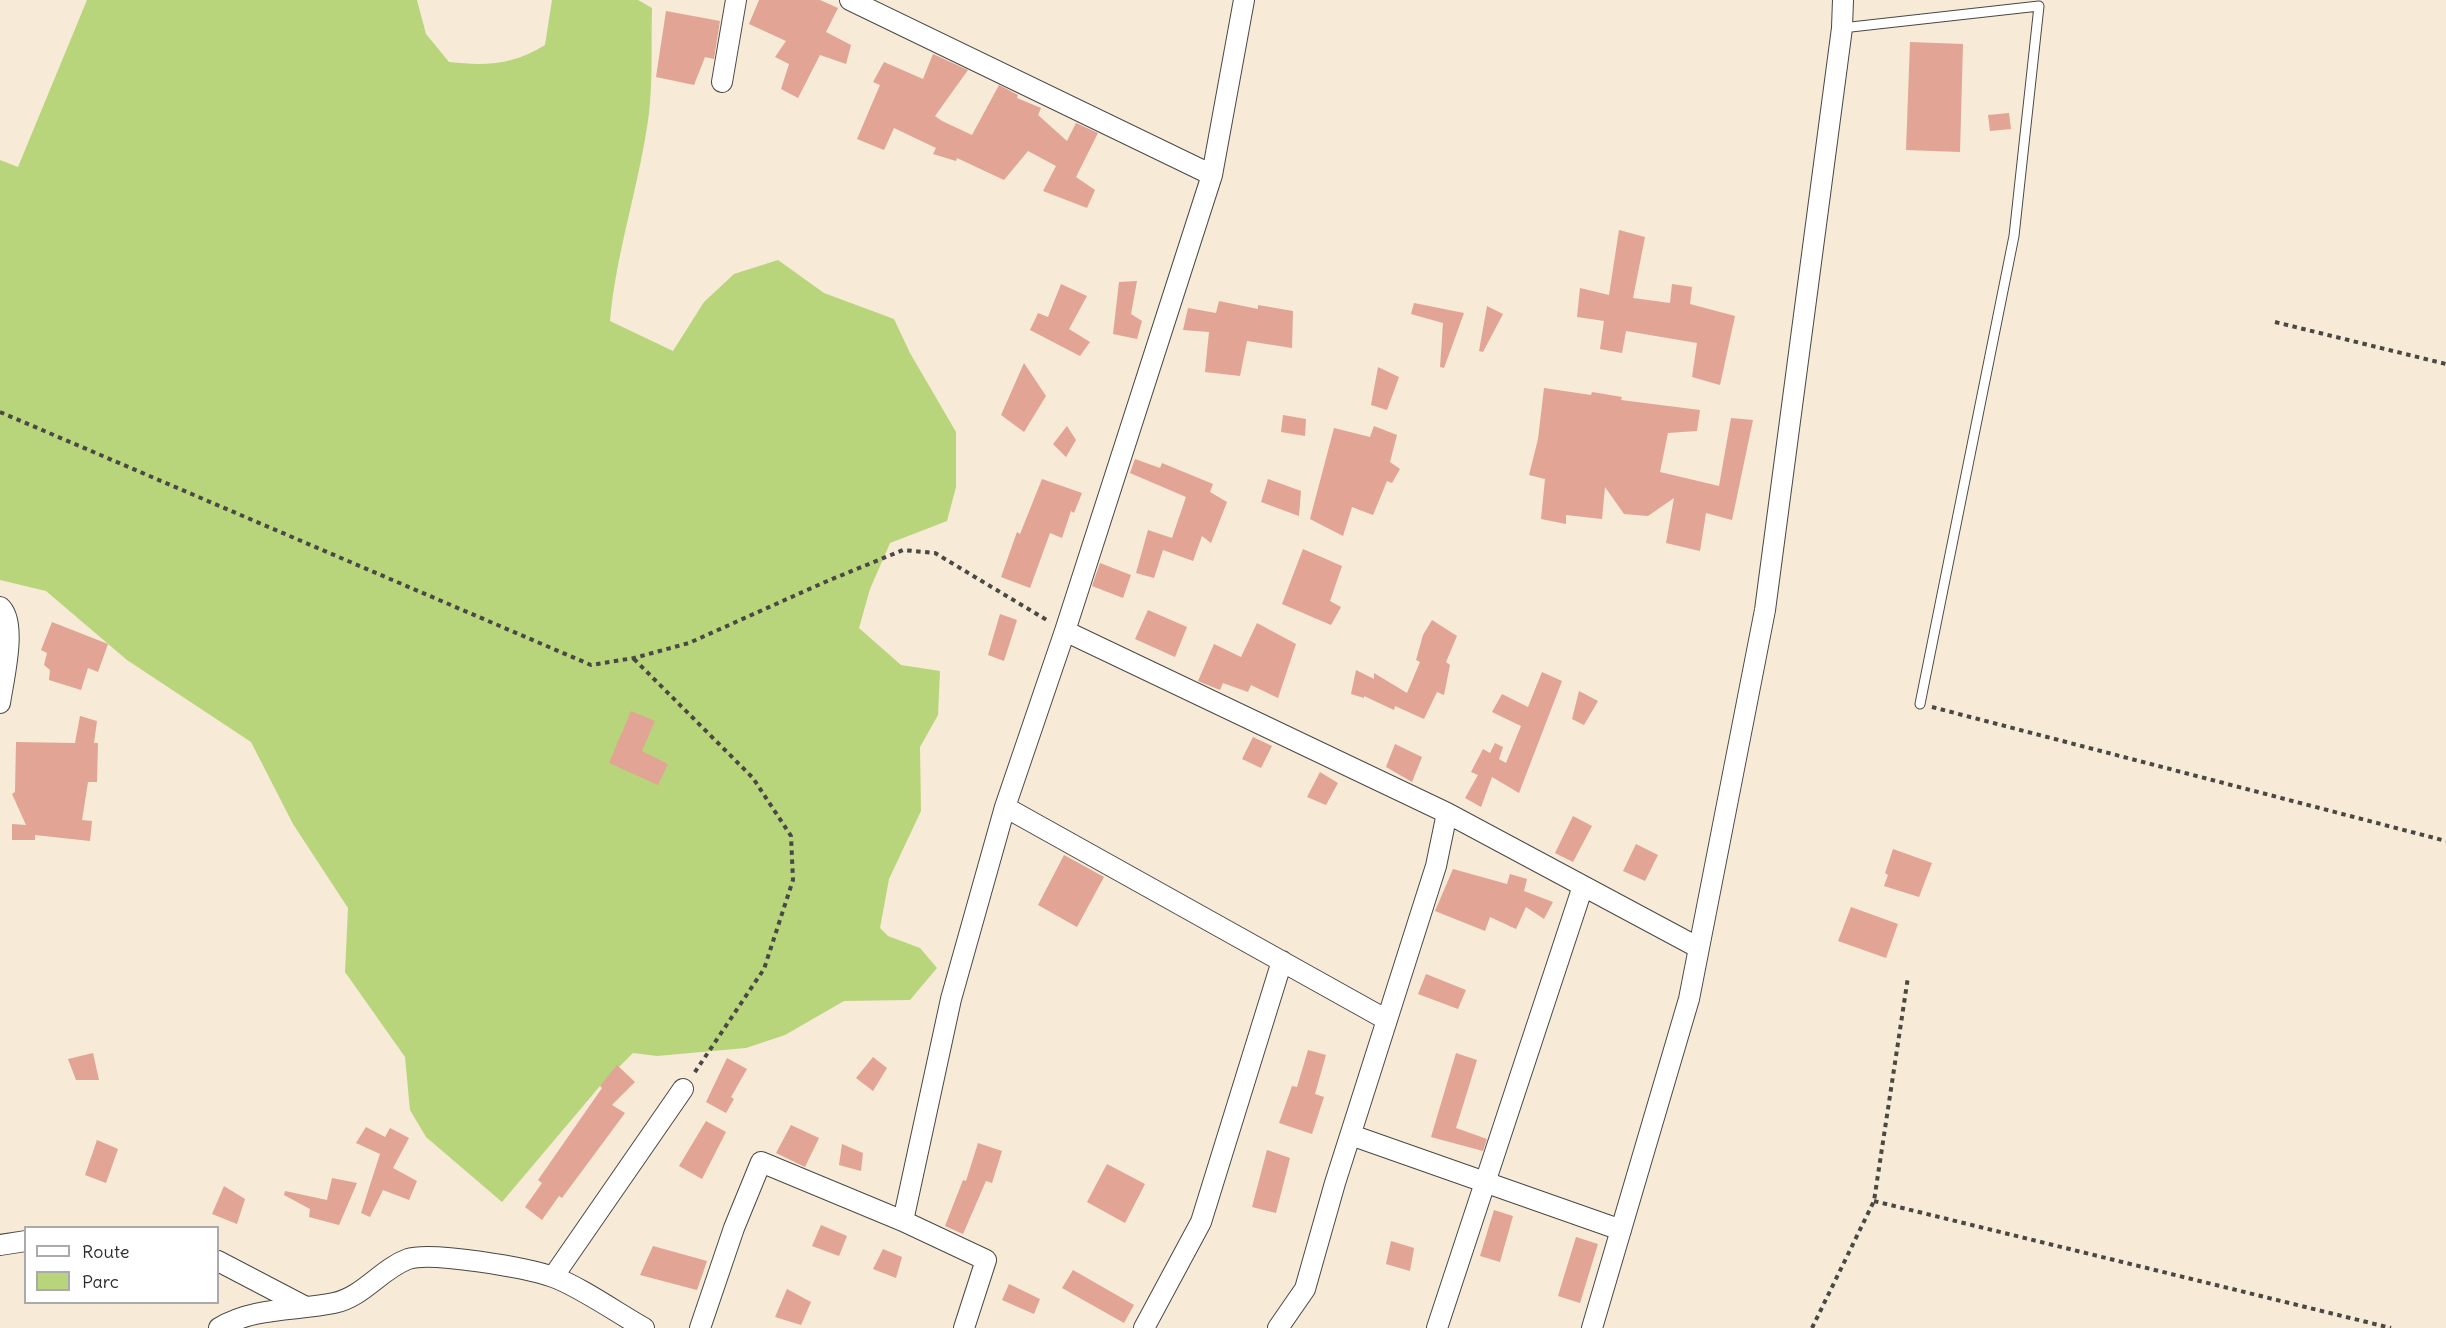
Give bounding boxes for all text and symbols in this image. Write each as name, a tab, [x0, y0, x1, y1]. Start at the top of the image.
legend	[24, 1226, 219, 1304]
text: Route	[82, 1240, 130, 1263]
text: Parc	[82, 1270, 119, 1293]

